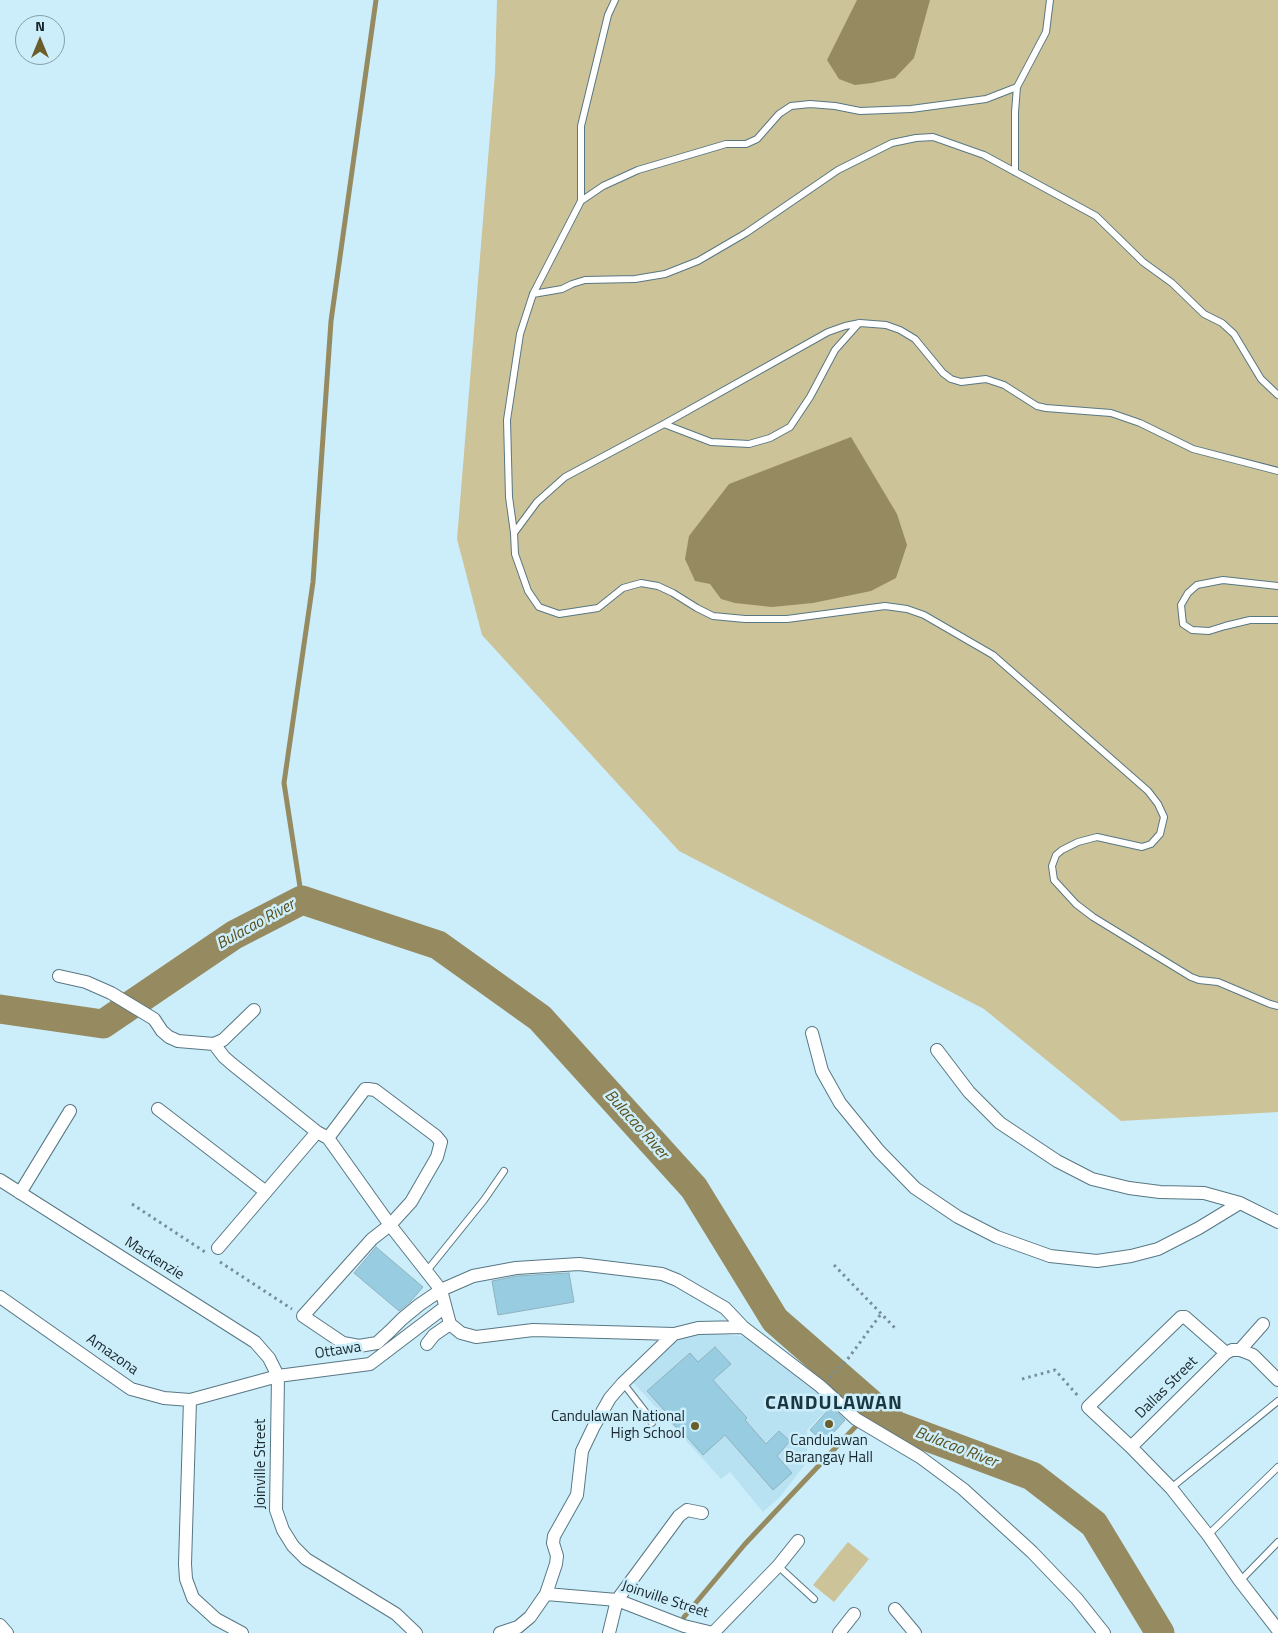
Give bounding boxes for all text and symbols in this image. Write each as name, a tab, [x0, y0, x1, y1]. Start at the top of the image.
north arrow	[15, 15, 65, 65]
text: N	[35, 15, 45, 36]
water label: Bulacao River	[214, 896, 298, 954]
water label: Bulacao River	[600, 1087, 672, 1163]
street label: Mackenzie	[121, 1234, 187, 1284]
street label: Amazona	[83, 1331, 141, 1379]
street label: Ottawa	[313, 1338, 363, 1364]
street label: Dallas Street	[1132, 1353, 1202, 1423]
district label: CANDULAWAN	[764, 1392, 904, 1416]
place label: Candulawan National High School	[551, 1408, 685, 1443]
marker: Candulawan Barangay Hall	[823, 1418, 835, 1430]
street label: Joinville Street	[252, 1419, 270, 1509]
marker: Candulawan National High School	[689, 1420, 701, 1432]
water label: Bulacao River	[912, 1424, 1000, 1472]
place label: Candulawan Barangay Hall	[785, 1432, 873, 1467]
street label: Joinville Street	[619, 1577, 711, 1623]

